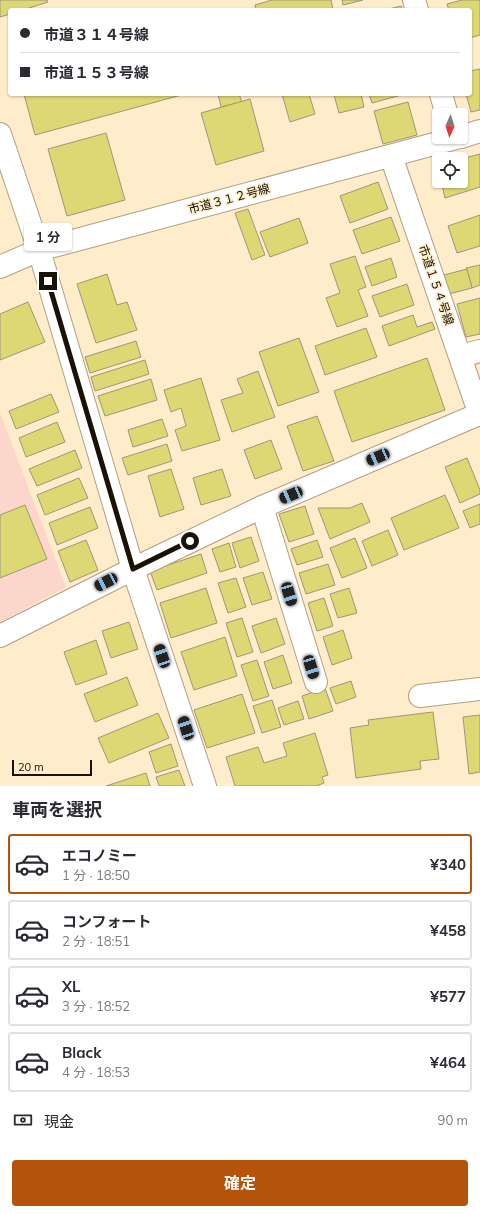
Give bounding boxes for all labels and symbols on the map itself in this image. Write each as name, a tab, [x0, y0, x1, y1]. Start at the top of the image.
north arrow	[432, 108, 468, 144]
street label: 市道３１２号線	[186, 180, 271, 217]
callout: 1 分	[24, 223, 72, 251]
street label: 市道１５４号線	[416, 243, 457, 327]
route end	[39, 272, 57, 290]
car	[365, 447, 391, 467]
car	[278, 485, 304, 505]
route start	[181, 532, 199, 550]
car	[93, 571, 119, 593]
car	[280, 581, 298, 607]
car	[153, 643, 171, 669]
car	[302, 654, 320, 680]
car	[177, 715, 195, 741]
scale bar	[12, 758, 92, 777]

